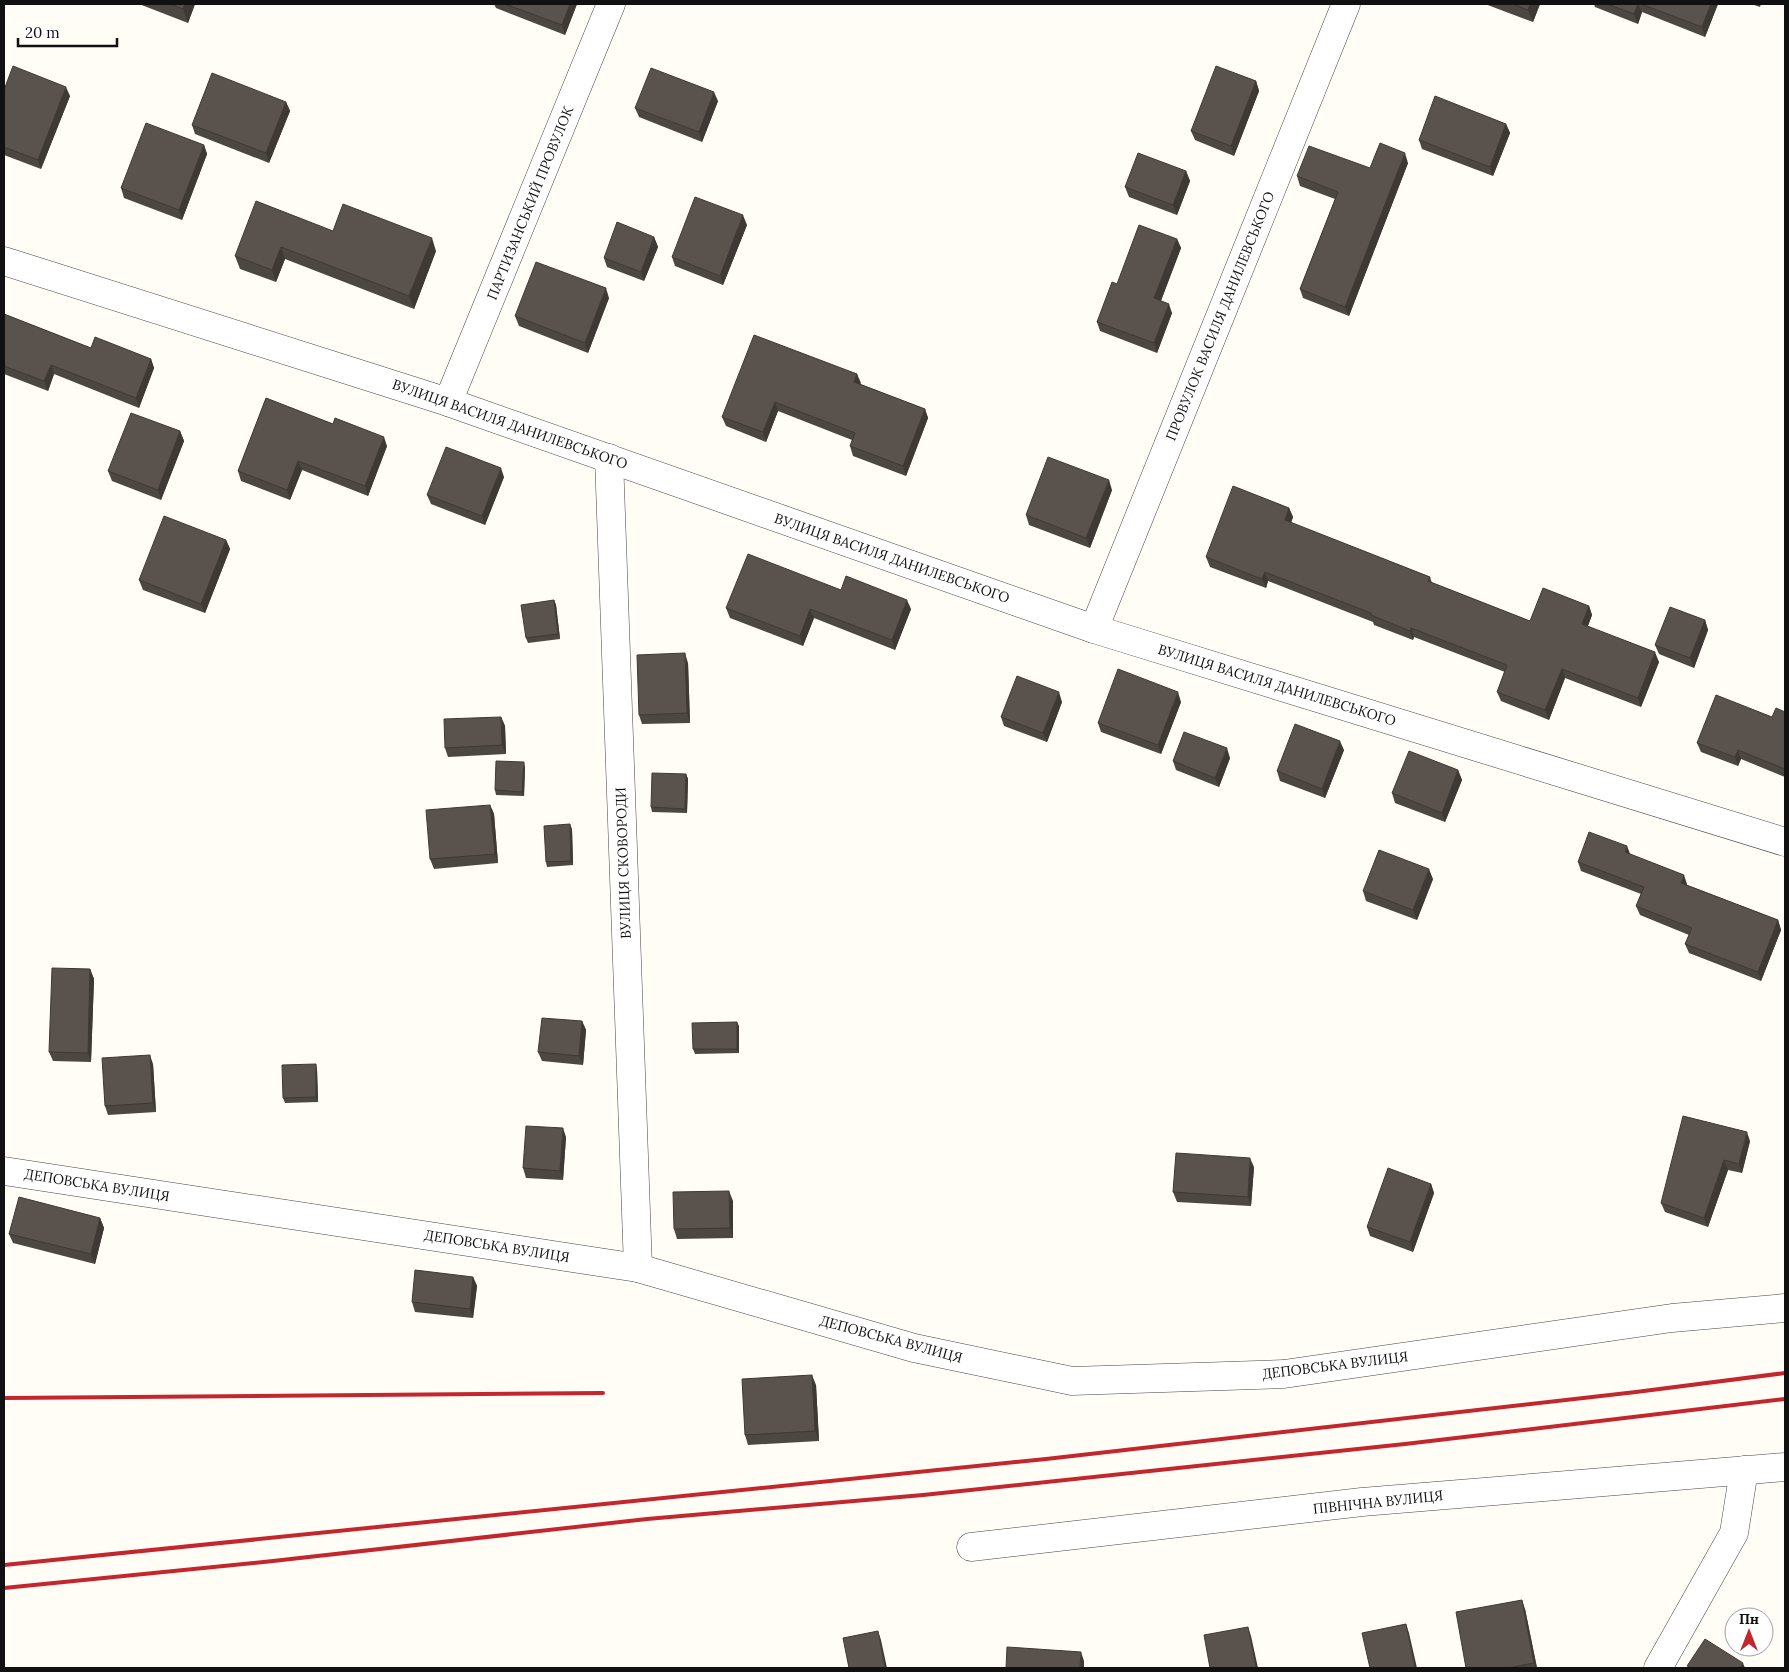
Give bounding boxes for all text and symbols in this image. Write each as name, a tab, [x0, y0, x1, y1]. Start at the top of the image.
scale bar	[18, 15, 116, 47]
text: 20 m	[25, 23, 60, 42]
street label: ПАРТИЗАНСЬКИЙ ПРОВУЛОК	[483, 103, 577, 303]
street label: ПРОВУЛОК ВАСИЛЯ ДАНИЛЕВСЬКОГО	[1162, 189, 1278, 443]
street label: ВУЛИЦЯ ВАСИЛЯ ДАНИЛЕВСЬКОГО	[390, 375, 630, 473]
street label: ВУЛИЦЯ ВАСИЛЯ ДАНИЛЕВСЬКОГО	[772, 509, 1012, 607]
street label: ВУЛИЦЯ ВАСИЛЯ ДАНИЛЕВСЬКОГО	[1156, 640, 1398, 730]
street label: ВУЛИЦЯ СКОВОРОДИ	[611, 787, 635, 939]
street label: ДЕПОВСЬКА ВУЛИЦЯ	[23, 1165, 171, 1205]
street label: ДЕПОВСЬКА ВУЛИЦЯ	[423, 1226, 571, 1266]
street label: ДЕПОВСЬКА ВУЛИЦЯ	[818, 1311, 964, 1367]
street label: ДЕПОВСЬКА ВУЛИЦЯ	[1261, 1347, 1409, 1383]
street label: ПІВНІЧНА ВУЛИЦЯ	[1312, 1486, 1444, 1518]
north arrow	[1724, 1607, 1774, 1657]
text: Пн	[1739, 1610, 1759, 1628]

